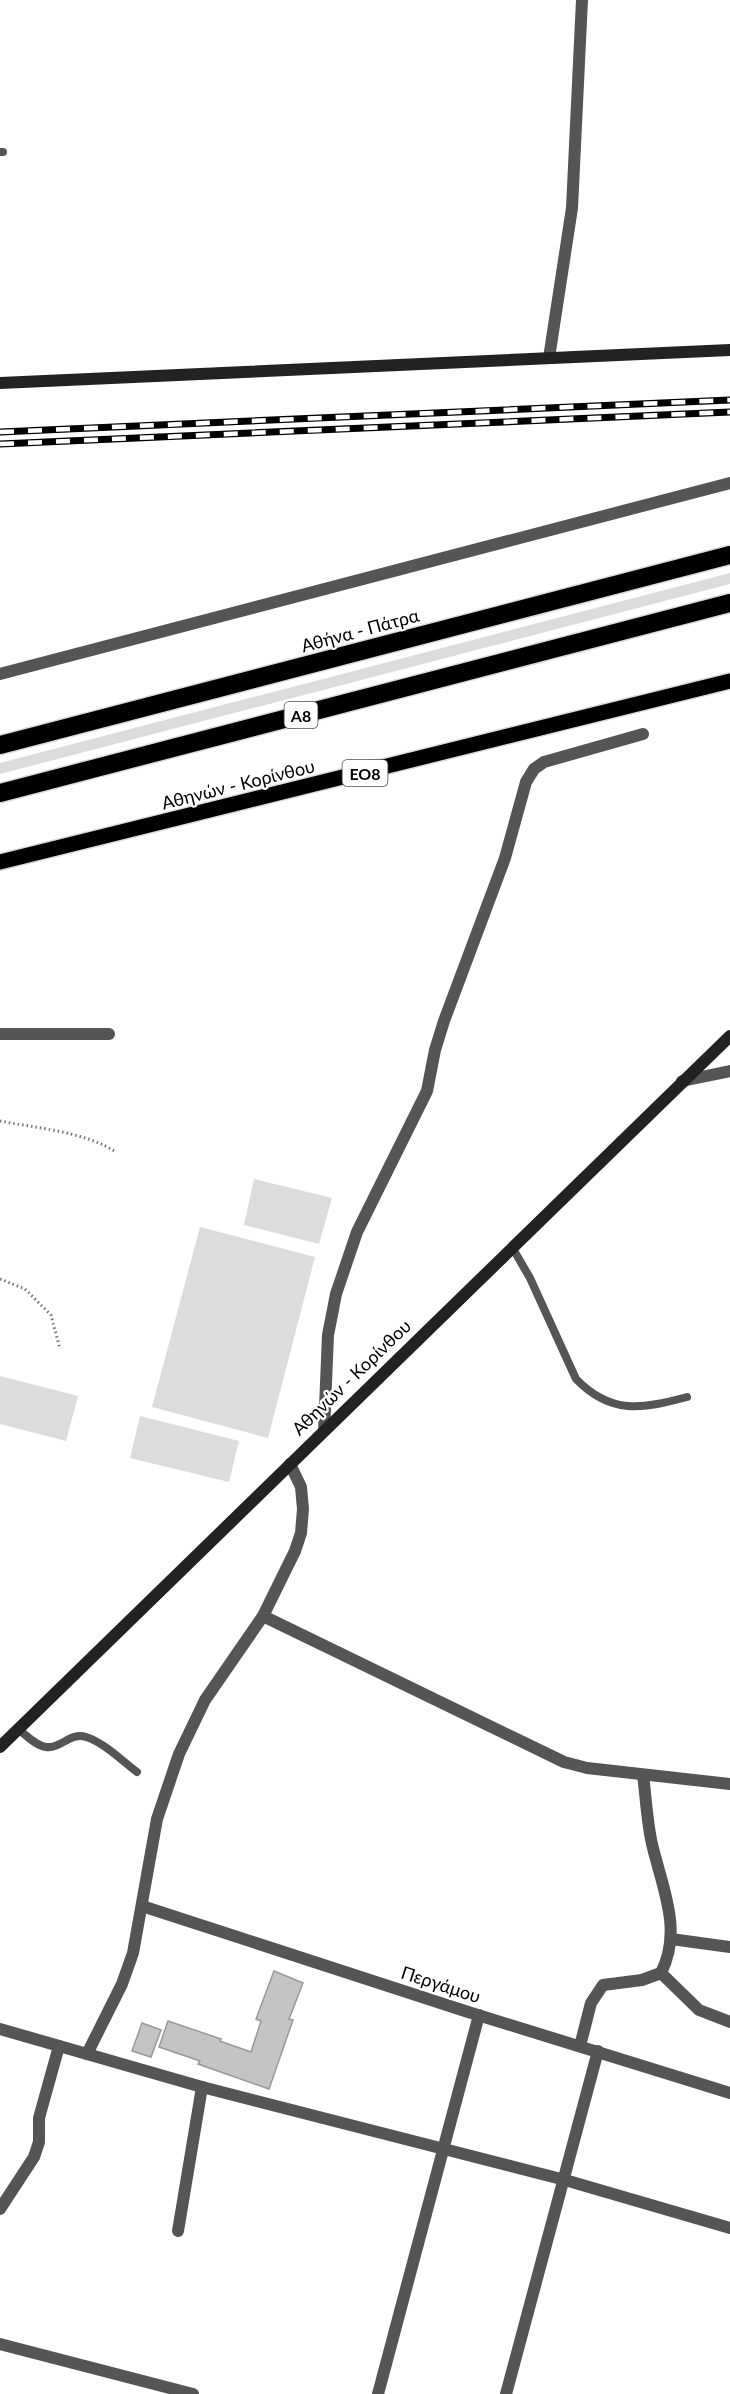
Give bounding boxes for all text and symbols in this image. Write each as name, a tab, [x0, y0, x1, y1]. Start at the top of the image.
street label: Αθήνα - Πάτρα	[299, 604, 422, 656]
road number: Α8	[284, 702, 318, 728]
street label: Αθηνών - Κορίνθου	[159, 754, 317, 814]
road number: ΕΟ8	[342, 760, 388, 786]
street label: Αθηνών - Κορίνθου	[287, 1315, 415, 1439]
street label: Περγάμου	[398, 1961, 484, 2007]

